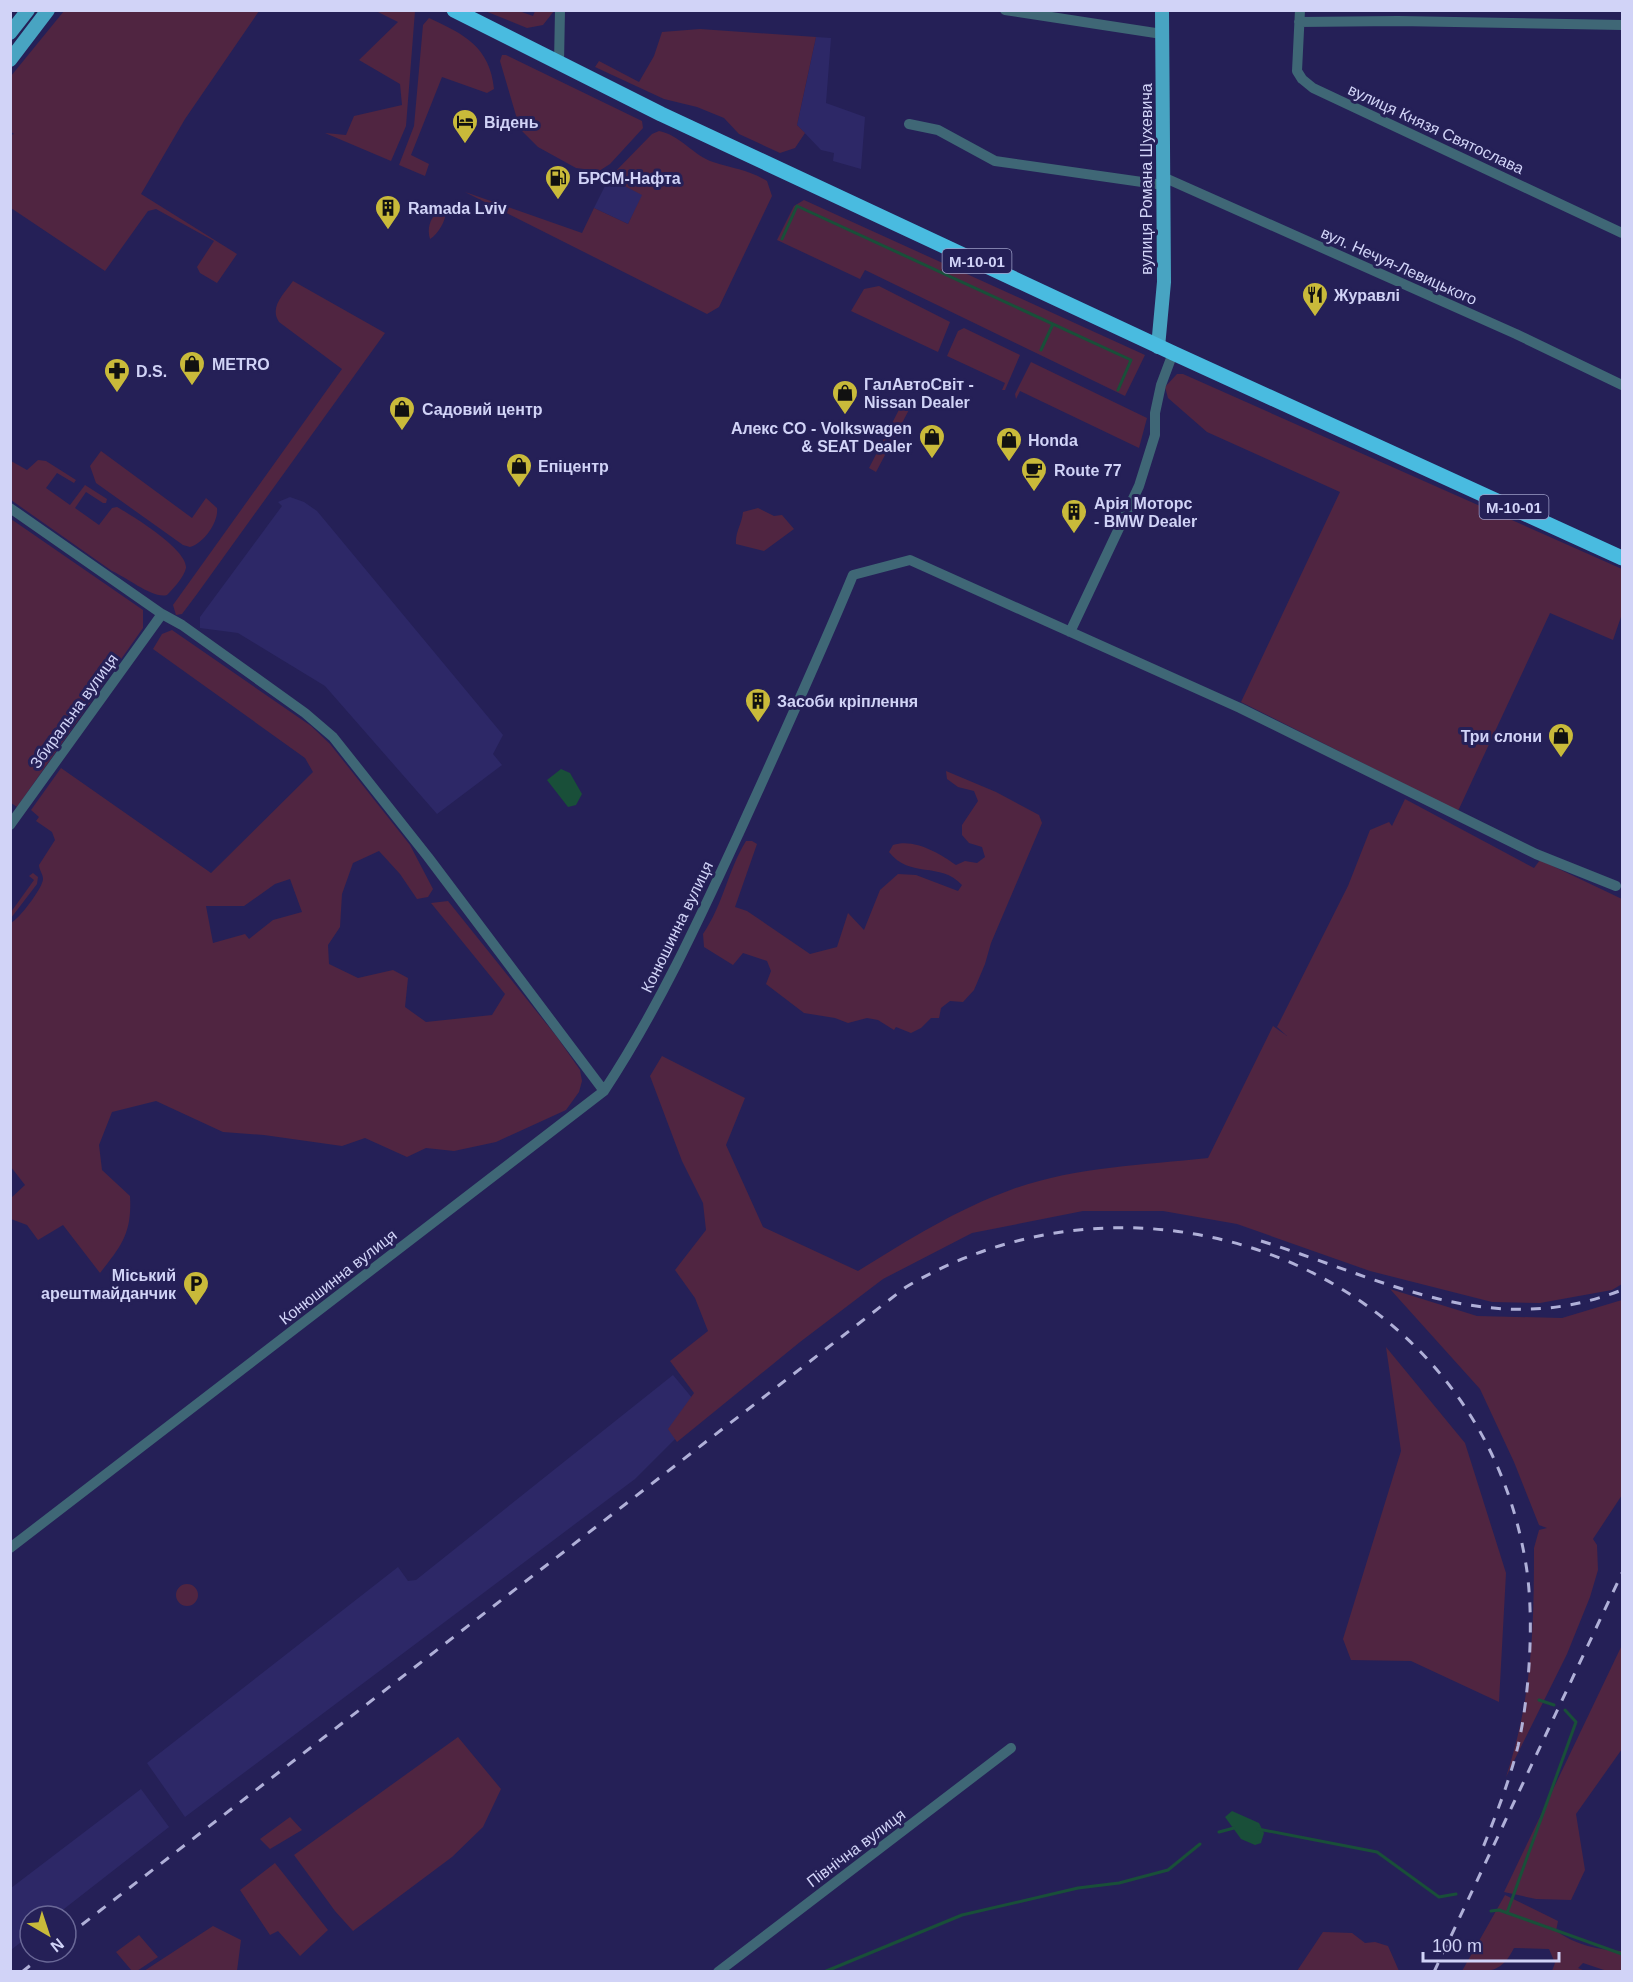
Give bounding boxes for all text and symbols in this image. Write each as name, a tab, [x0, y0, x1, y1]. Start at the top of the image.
street label: вулиця Князя Святослава	[1346, 81, 1527, 177]
street label: вулиця Романа Шухевича	[1138, 83, 1155, 275]
hotel icon: Відень	[450, 107, 480, 145]
place label: Відень	[484, 114, 539, 131]
fuel station icon: БРСМ-Нафта	[543, 163, 573, 201]
place label: БРСМ-Нафта	[578, 170, 681, 187]
building icon: Ramada Lviv	[373, 193, 403, 231]
place label: Ramada Lviv	[408, 200, 507, 217]
street label: вул. Нечуя-Левицького	[1318, 224, 1480, 308]
road number: М-10-01	[942, 249, 1012, 273]
restaurant icon: Журавлі	[1300, 280, 1330, 318]
place label: Журавлі	[1333, 287, 1400, 304]
shop icon: METRO	[177, 349, 207, 387]
pharmacy icon: D.S.	[102, 356, 132, 394]
place label: METRO	[212, 356, 270, 373]
place label: D.S.	[136, 363, 167, 380]
place label: ГалАвтоСвіт - Nissan Dealer	[864, 376, 974, 411]
shop icon: ГалАвтоСвіт - Nissan Dealer	[830, 378, 860, 416]
shop icon: Садовий центр	[387, 394, 417, 432]
place label: Садовий центр	[422, 401, 543, 418]
place label: Алекс CO - Volkswagen & SEAT Dealer	[731, 420, 912, 455]
shop icon: Алекс CO - Volkswagen & SEAT Dealer	[917, 422, 947, 460]
shop icon: Honda	[994, 425, 1024, 463]
place label: Honda	[1028, 432, 1078, 449]
shop icon: Епіцентр	[504, 451, 534, 489]
cafe icon: Route 77	[1019, 455, 1049, 493]
place label: Епіцентр	[538, 458, 609, 475]
place label: Route 77	[1054, 462, 1122, 479]
place label: Арія Моторс - BMW Dealer	[1094, 495, 1197, 530]
road number: М-10-01	[1480, 495, 1549, 519]
building icon: Арія Моторс - BMW Dealer	[1059, 497, 1089, 535]
street label: Збиральна вулиця	[27, 650, 121, 772]
building icon: Засоби кріплення	[743, 686, 773, 724]
place label: Засоби кріплення	[777, 693, 918, 710]
shop icon: Три слони	[1546, 721, 1576, 759]
place label: Три слони	[1461, 728, 1542, 745]
street label: Конюшинна вулиця	[638, 859, 716, 995]
street label: Конюшинна вулиця	[276, 1226, 400, 1328]
place label: Міський арештмайданчик	[41, 1267, 177, 1302]
parking icon: Міський арештмайданчик	[181, 1269, 211, 1307]
street label: Північна вулиця	[804, 1806, 908, 1890]
north arrow	[18, 1904, 78, 1964]
scale bar	[1423, 1925, 1560, 1963]
text: N	[47, 1935, 67, 1956]
text: 100 m	[1432, 1936, 1482, 1956]

